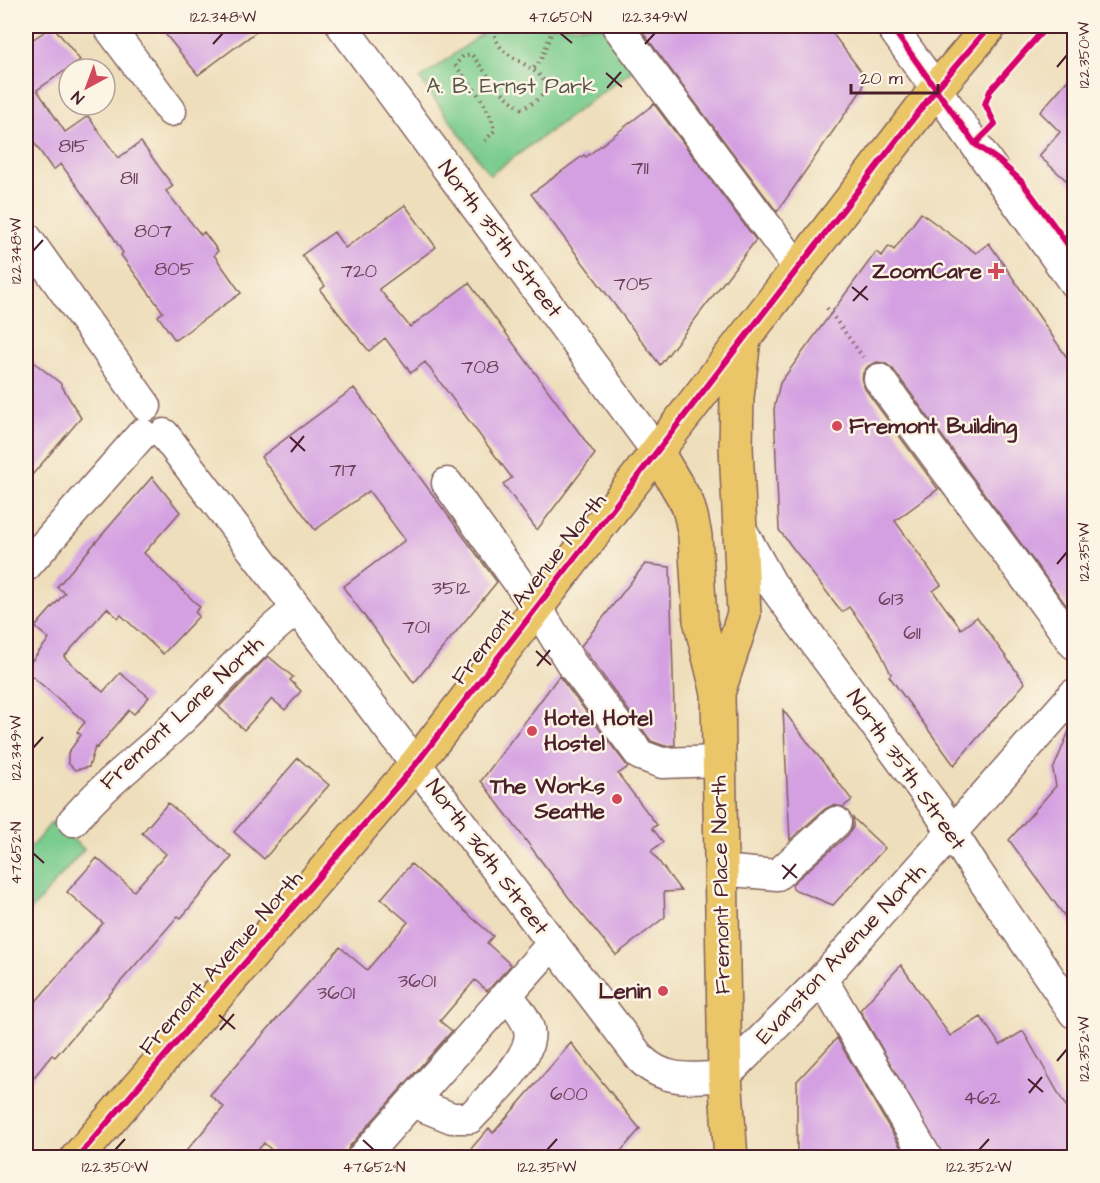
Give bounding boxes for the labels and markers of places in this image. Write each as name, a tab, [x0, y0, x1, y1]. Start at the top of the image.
place label: ZoomCare	[872, 256, 982, 287]
marker: ZoomCare	[987, 262, 1005, 280]
place label: Fremont Building	[849, 411, 1018, 443]
marker: Fremont Building	[830, 419, 844, 433]
place label: Hotel Hotel Hostel	[544, 703, 653, 759]
marker: Hotel Hotel Hostel	[525, 724, 539, 738]
place label: The Works Seattle	[489, 771, 605, 827]
marker: The Works Seattle	[610, 792, 624, 806]
place label: Lenin	[599, 976, 651, 1007]
marker: Lenin	[656, 984, 670, 998]

